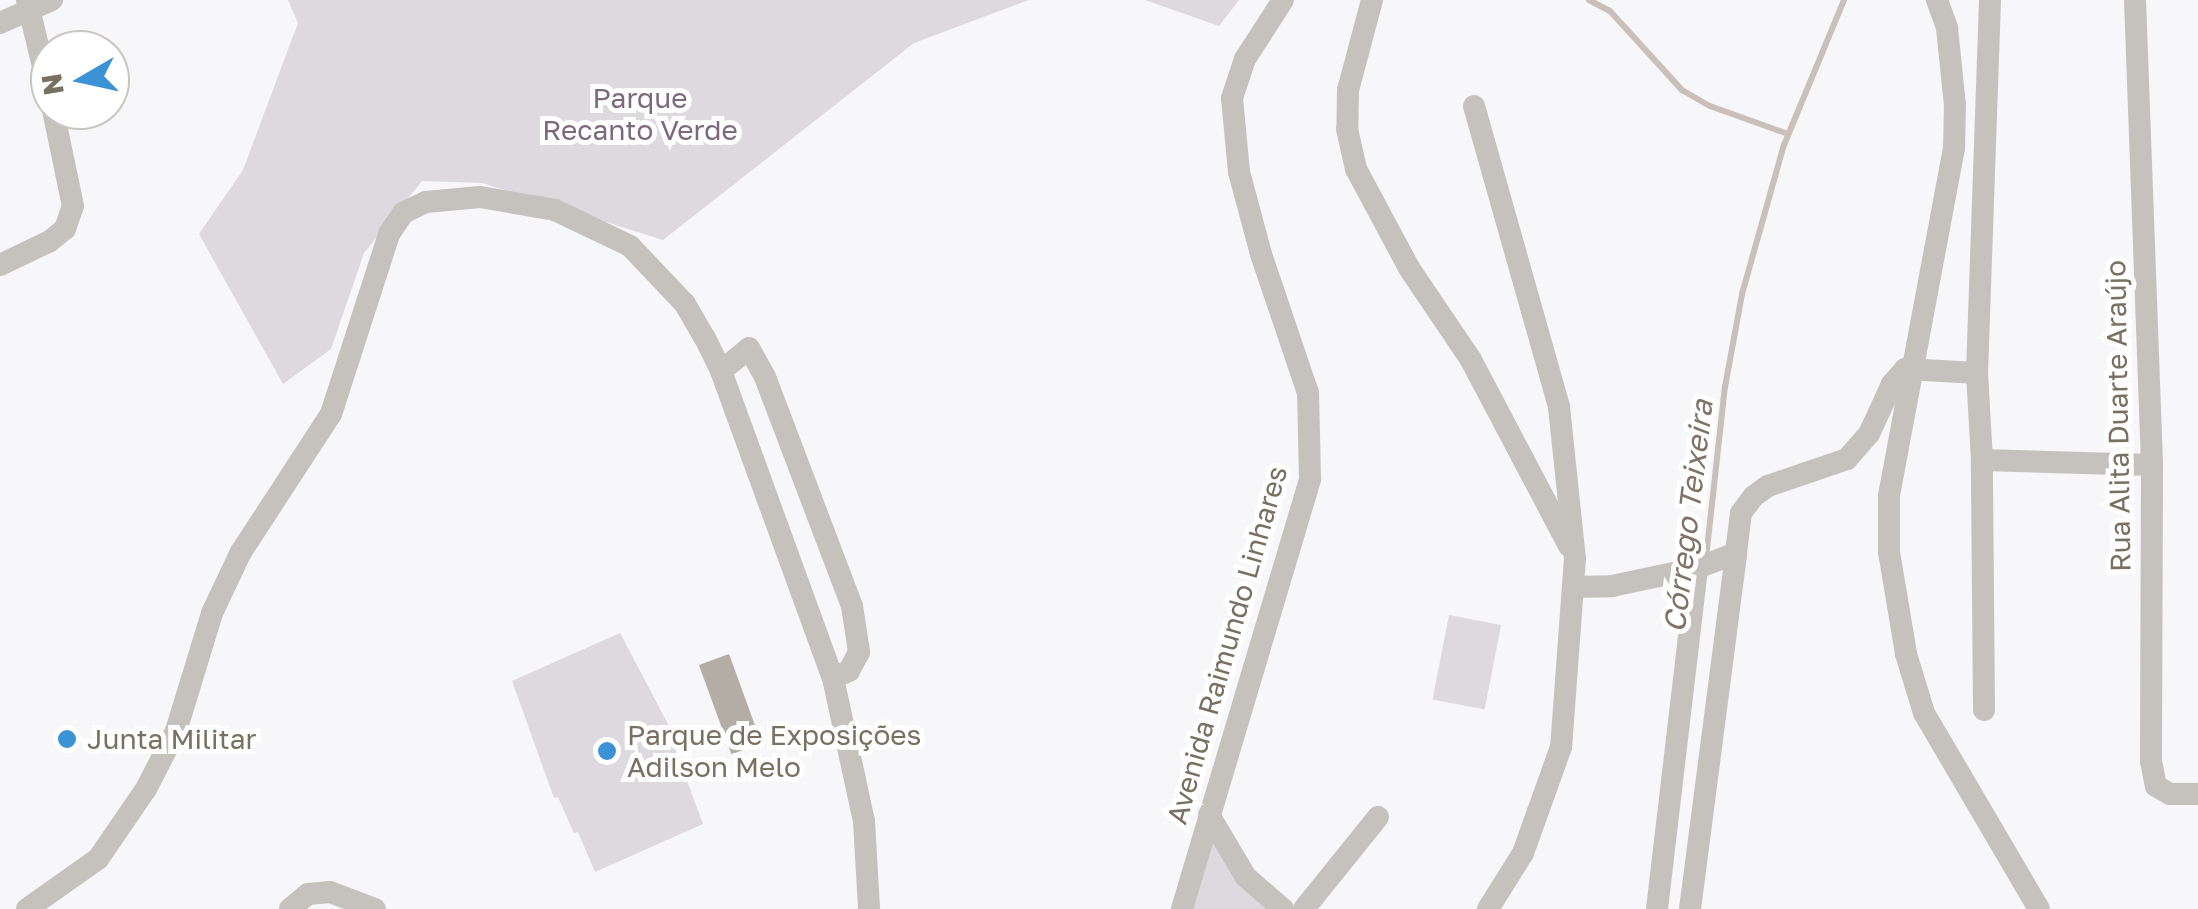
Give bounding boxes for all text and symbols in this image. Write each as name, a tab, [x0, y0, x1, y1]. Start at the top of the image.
north arrow	[30, 30, 130, 130]
text: N	[34, 71, 70, 98]
park label: Parque Recanto Verde	[542, 81, 738, 147]
street label: Rua Alita Duarte Araújo	[2098, 260, 2138, 572]
water label: Córrego Teixeira	[1656, 398, 1720, 634]
street label: Avenida Raimundo Linhares	[1160, 462, 1294, 828]
place label: Parque de Exposições Adilson Melo	[627, 718, 921, 784]
place label: Junta Militar	[87, 722, 256, 756]
marker: Junta Militar	[56, 728, 78, 750]
marker: Parque de Exposições Adilson Melo	[596, 740, 618, 762]

